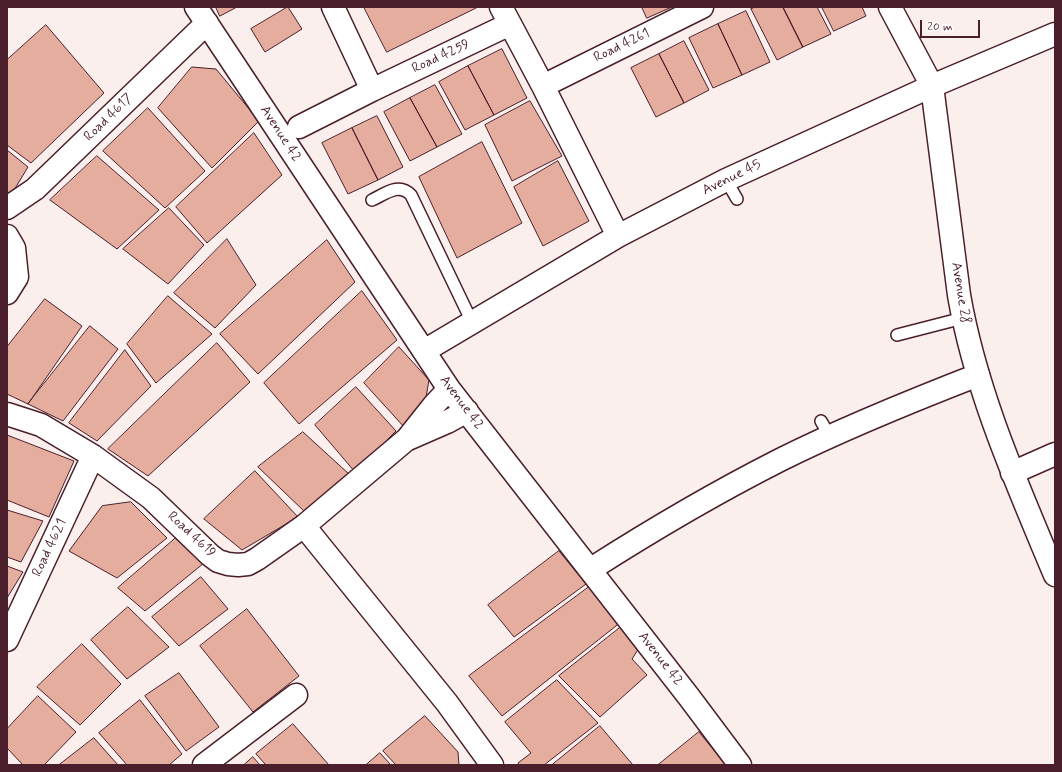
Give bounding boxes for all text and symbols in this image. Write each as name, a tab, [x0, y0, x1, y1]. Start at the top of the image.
scale bar	[922, 12, 982, 38]
text: 20 m	[927, 19, 953, 35]
street label: Road 4261	[591, 25, 653, 67]
street label: Road 4259	[409, 36, 473, 78]
street label: Road 4617	[81, 91, 137, 145]
street label: Avenue 42	[256, 103, 304, 165]
street label: Avenue 45	[700, 157, 764, 199]
street label: Avenue 28	[947, 261, 973, 325]
street label: Avenue 42	[435, 373, 487, 433]
street label: Road 4619	[163, 508, 219, 562]
street label: Road 4621	[29, 516, 71, 580]
street label: Avenue 42	[634, 629, 686, 689]

